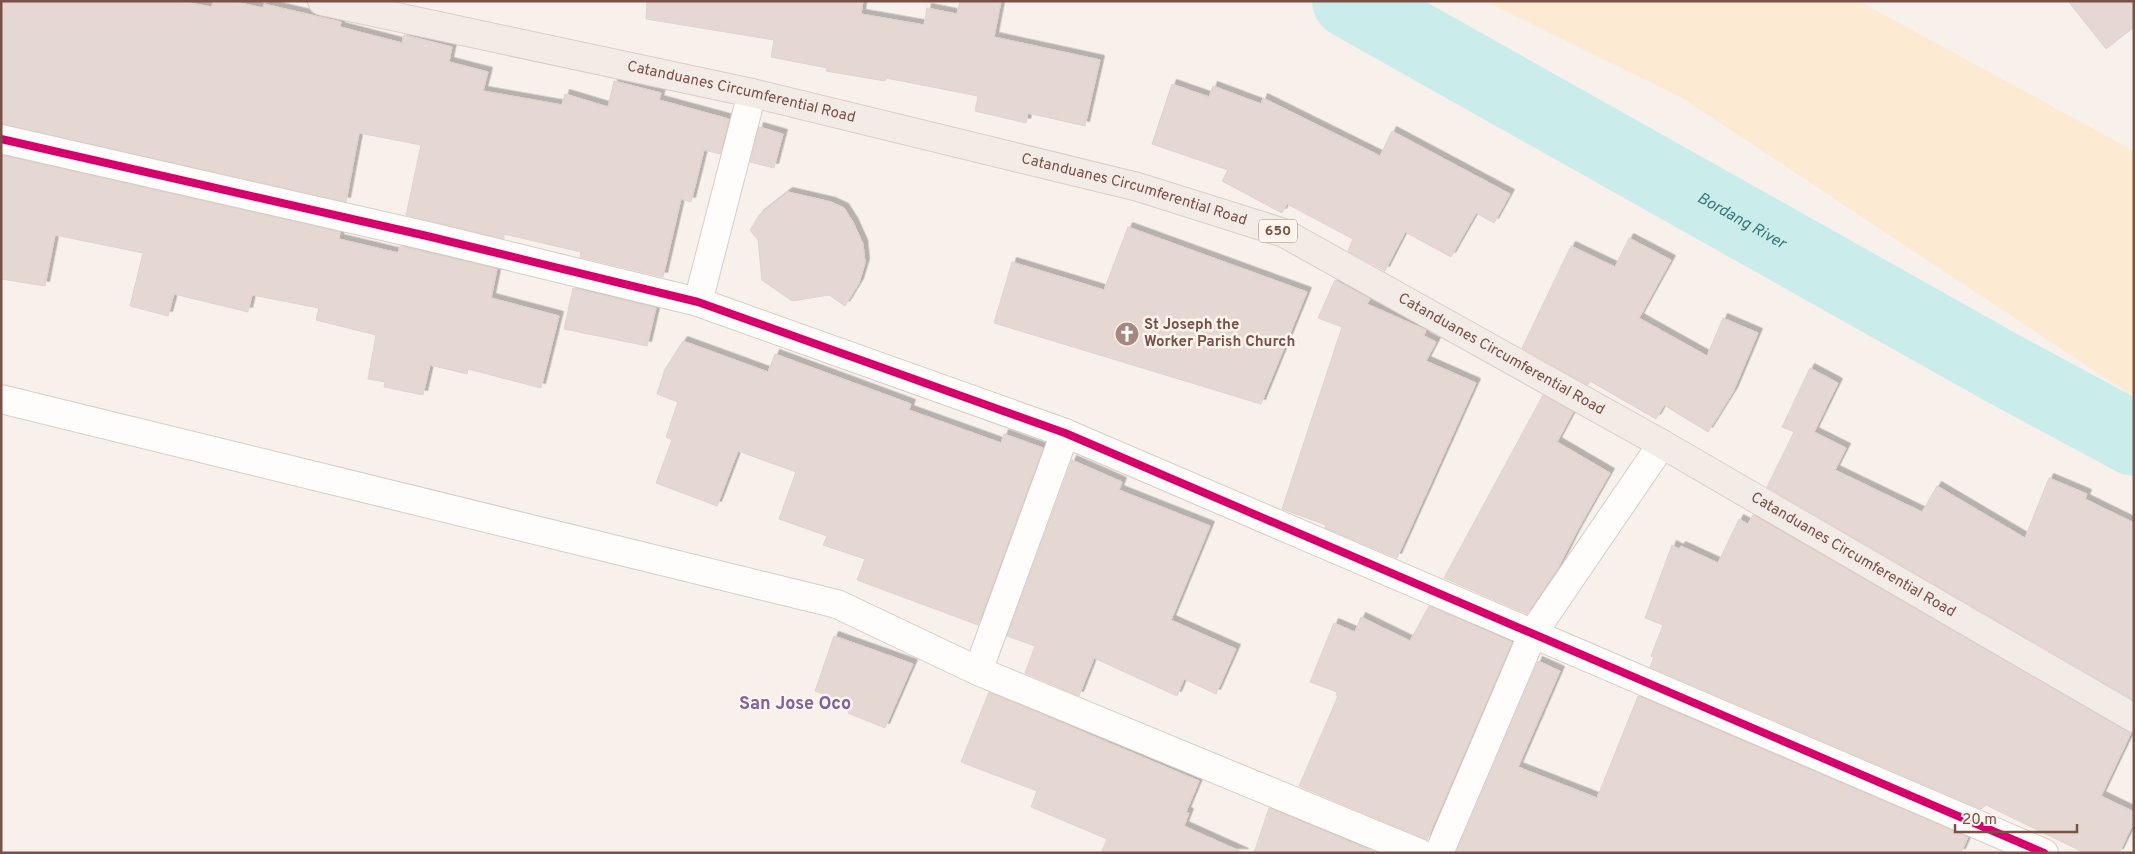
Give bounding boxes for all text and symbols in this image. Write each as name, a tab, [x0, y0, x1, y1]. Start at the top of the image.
street label: Catanduanes Circumferential Road	[625, 57, 857, 127]
street label: Catanduanes Circumferential Road	[1019, 149, 1249, 230]
water label: Bordang River	[1693, 189, 1791, 255]
road number: 650	[1259, 220, 1297, 242]
street label: Catanduanes Circumferential Road	[1395, 289, 1608, 420]
place label: St Joseph the Worker Parish Church	[1144, 316, 1295, 352]
church icon: St Joseph the Worker Parish Church	[1114, 321, 1140, 347]
street label: Catanduanes Circumferential Road	[1747, 488, 1959, 622]
district label: San Jose Oco	[739, 693, 851, 716]
scale bar	[1955, 802, 2078, 834]
text: 20 m	[1962, 811, 1997, 830]

